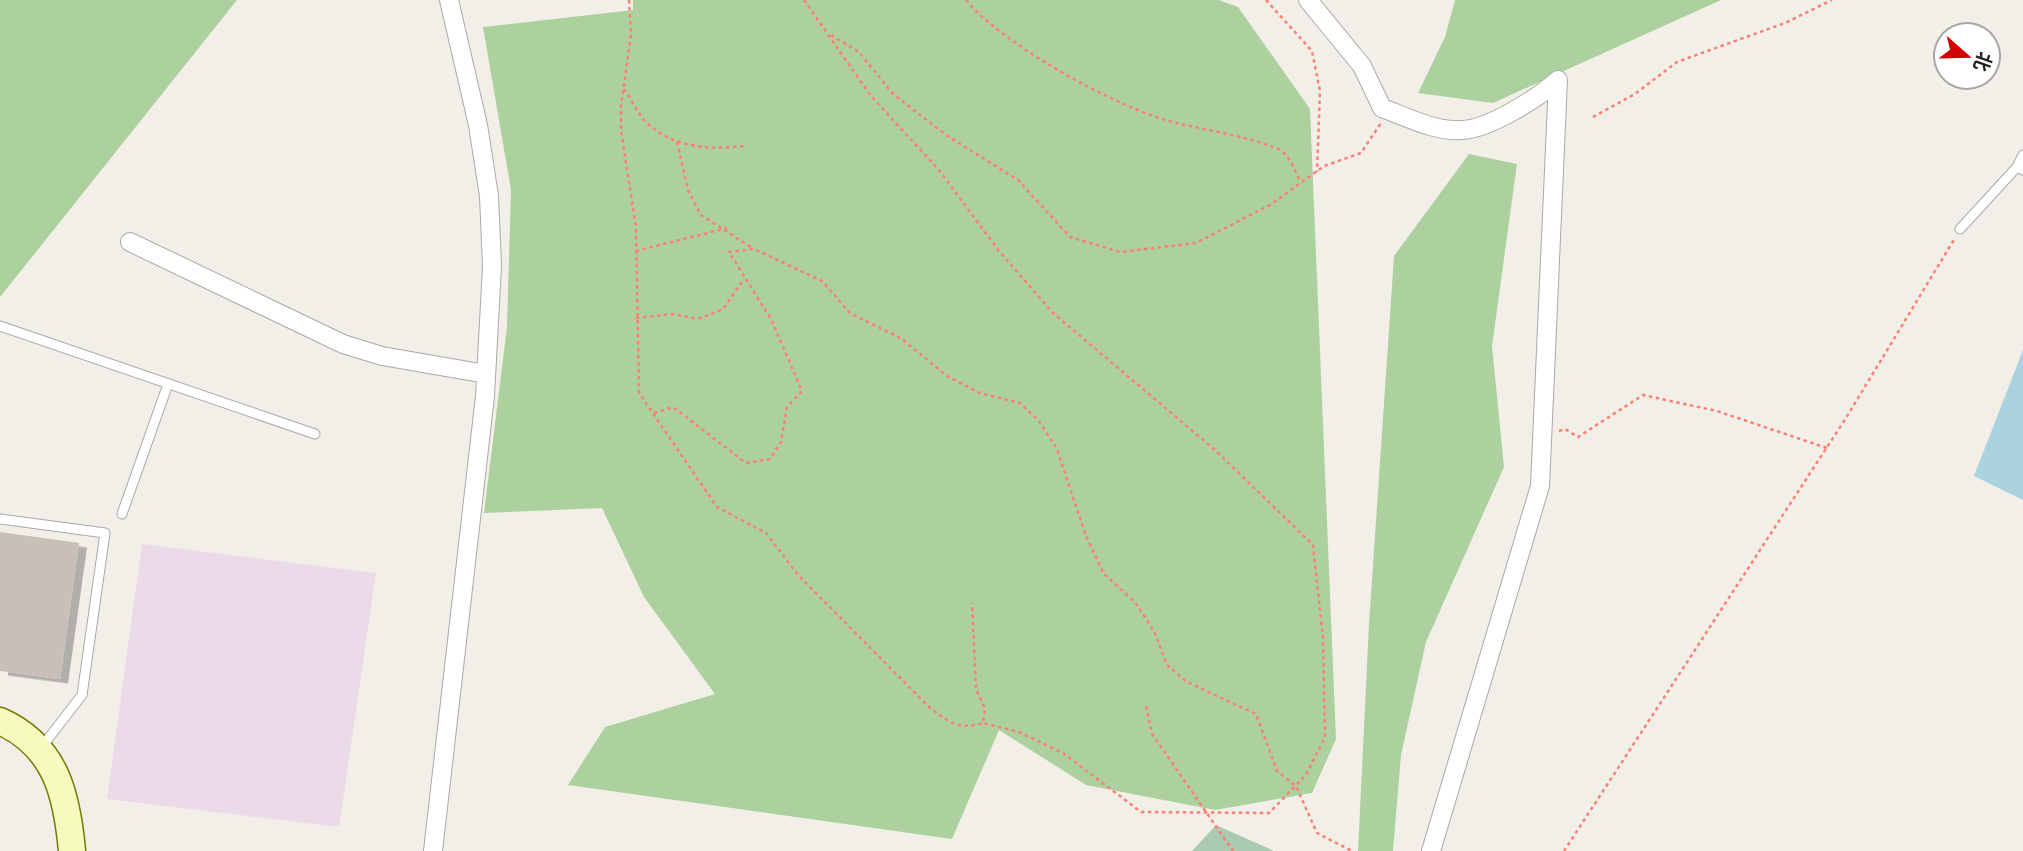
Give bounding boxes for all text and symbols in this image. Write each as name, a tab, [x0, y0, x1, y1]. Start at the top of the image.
north arrow	[1932, 21, 2002, 91]
text: 北	[1968, 48, 1996, 74]

